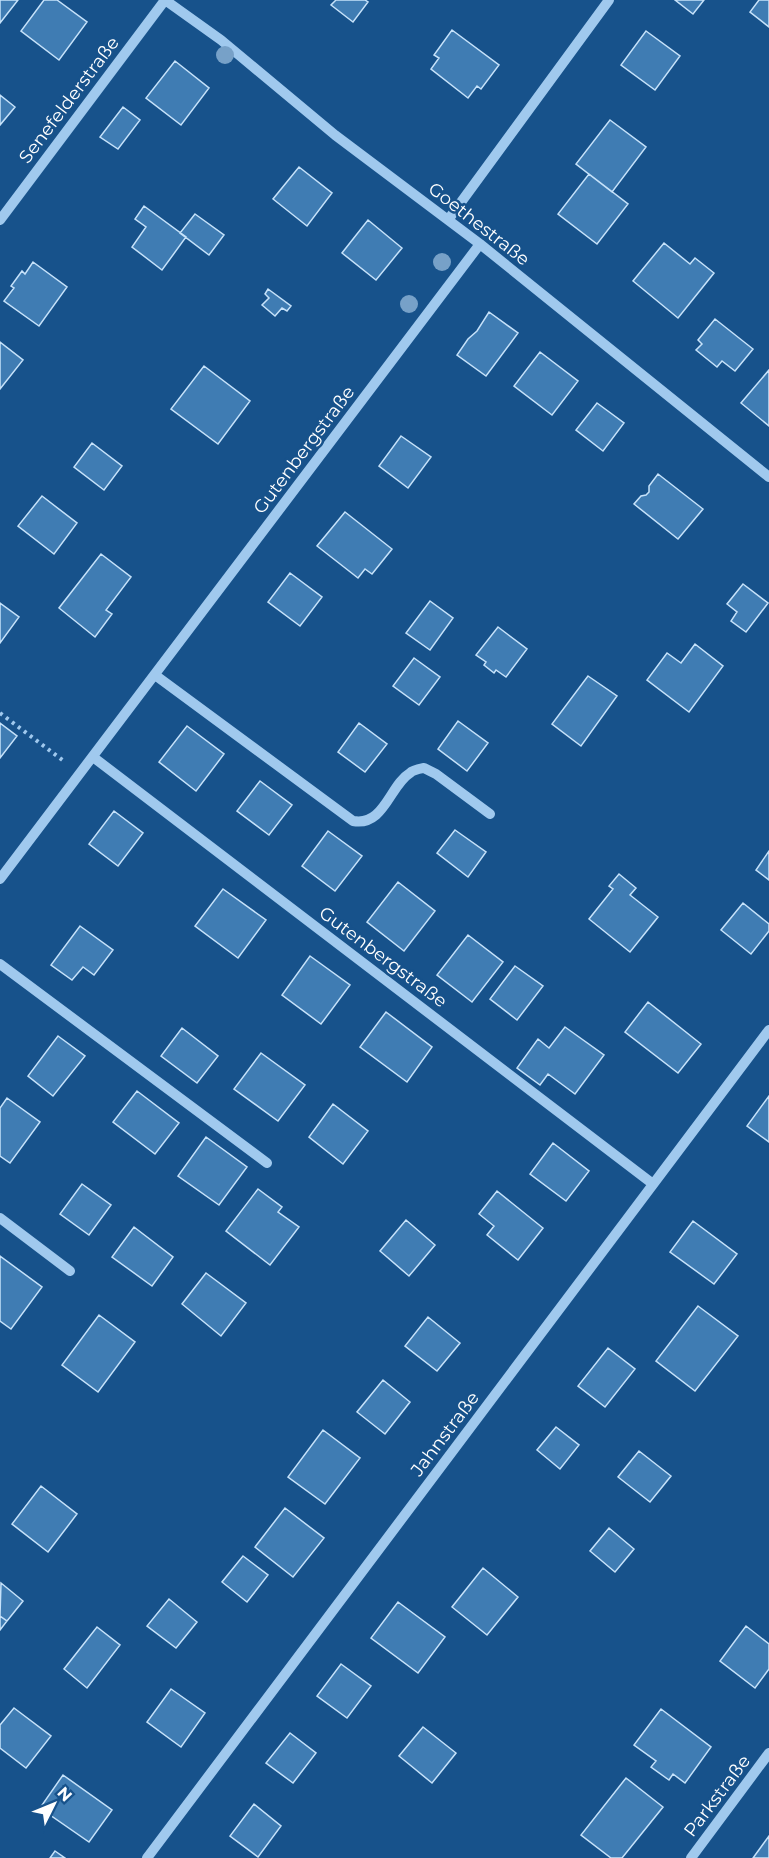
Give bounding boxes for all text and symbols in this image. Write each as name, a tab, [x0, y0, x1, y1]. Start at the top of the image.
street label: Senefelderstraße	[14, 32, 124, 168]
street label: Goethestraße	[424, 178, 534, 270]
street label: Gutenbergstraße	[249, 382, 359, 518]
street label: Gutenbergstraße	[315, 902, 451, 1012]
street label: Jahnstraße	[405, 1387, 484, 1481]
street label: Parkstraße	[679, 1751, 755, 1841]
north arrow	[24, 1774, 84, 1834]
text: N	[53, 1783, 76, 1805]

